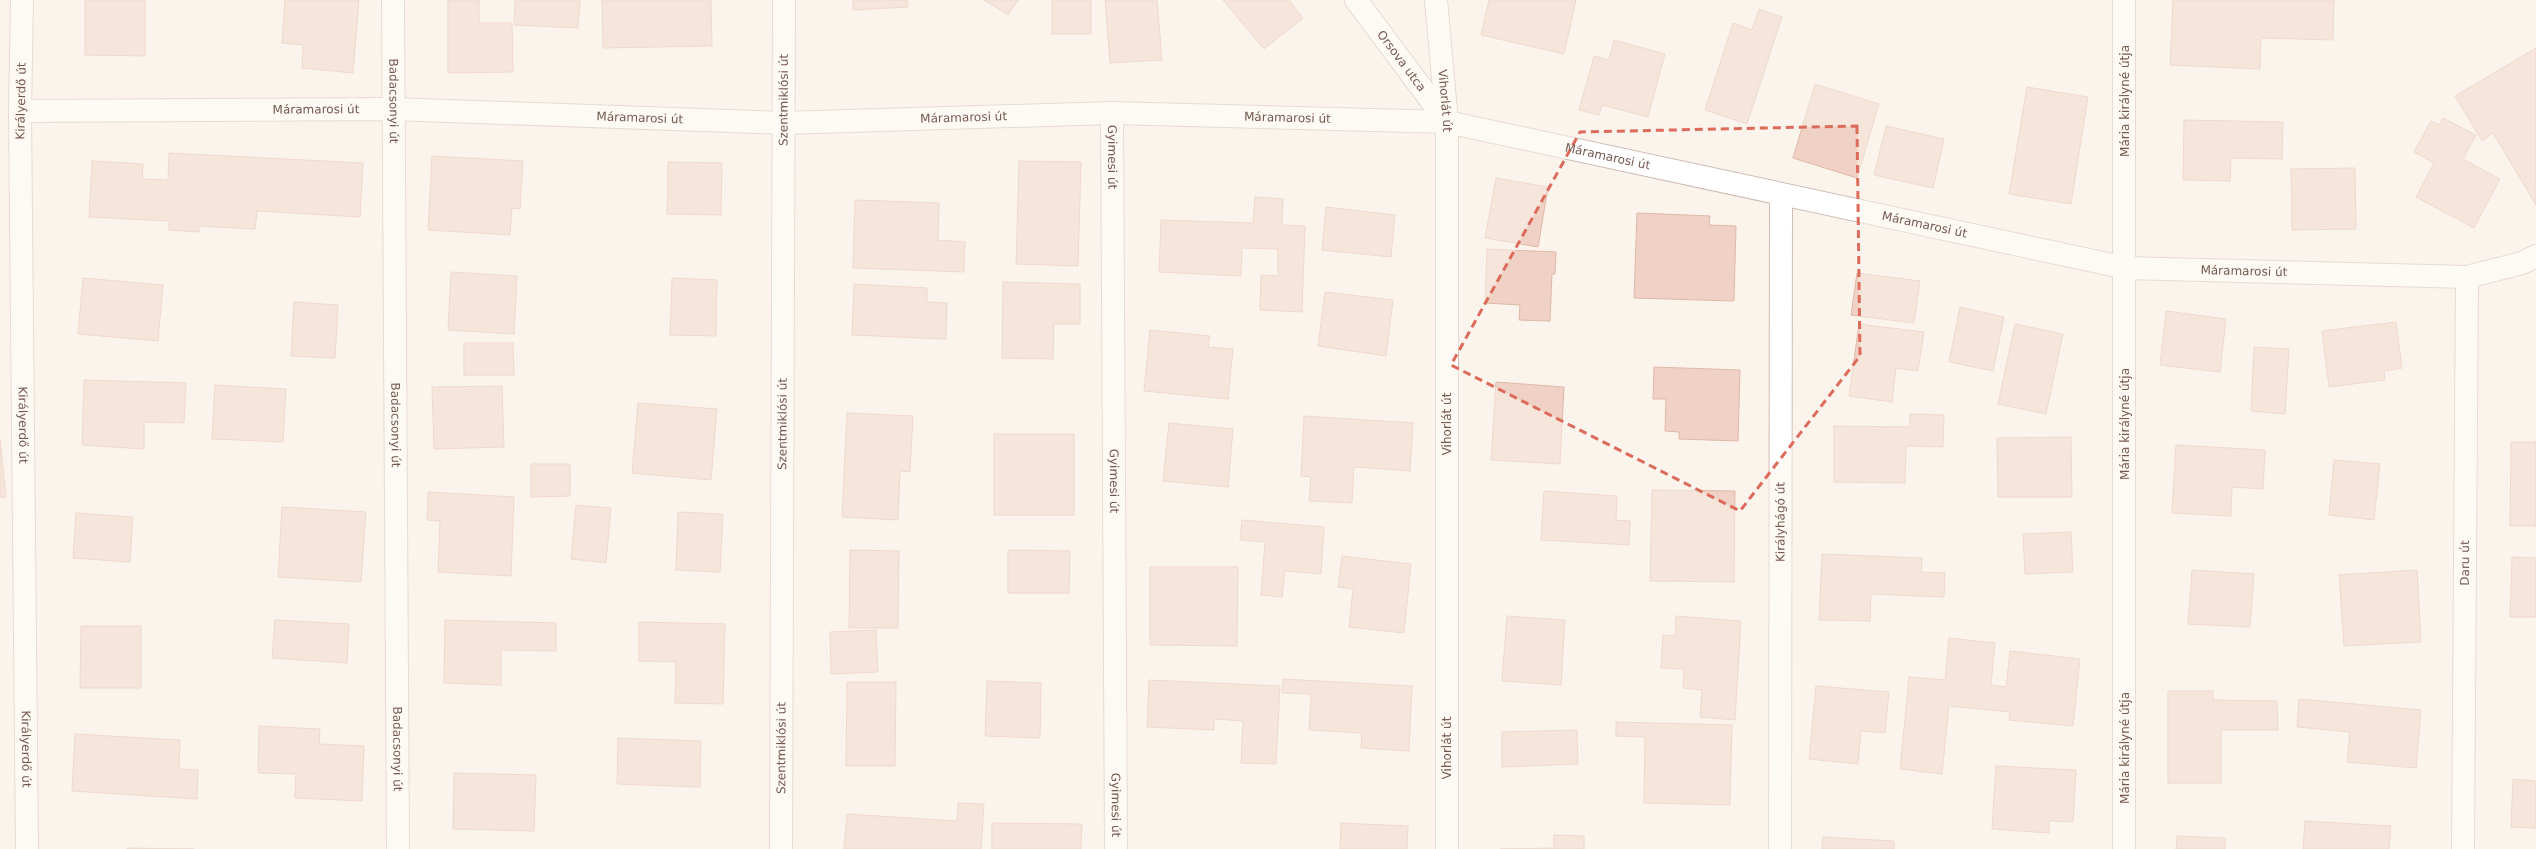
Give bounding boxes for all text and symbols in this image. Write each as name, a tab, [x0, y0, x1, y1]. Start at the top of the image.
street label: Orsova utca	[1374, 28, 1429, 94]
street label: Mária királyné útja	[2118, 45, 2132, 157]
street label: Szentmiklósi út	[776, 54, 791, 146]
street label: Badacsonyi út	[386, 58, 401, 144]
street label: Királyerdő út	[13, 62, 29, 140]
street label: Vihorlát út	[1435, 69, 1454, 132]
street label: Máramarosi út	[273, 102, 360, 117]
street label: Máramarosi út	[596, 109, 684, 126]
street label: Máramarosi út	[920, 109, 1008, 126]
street label: Máramarosi út	[1244, 110, 1331, 126]
street label: Gyimesi út	[1105, 125, 1119, 190]
street label: Máramarosi út	[1564, 141, 1652, 173]
street label: Máramarosi út	[1881, 209, 1969, 241]
street label: Máramarosi út	[2200, 263, 2288, 279]
street label: Mária királyné útja	[2118, 368, 2132, 480]
street label: Szentmiklósi út	[775, 378, 790, 470]
street label: Badacsonyi út	[388, 382, 403, 468]
street label: Királyerdő út	[16, 386, 30, 464]
street label: Vihorlát út	[1440, 392, 1454, 455]
street label: Gyimesi út	[1107, 449, 1121, 514]
street label: Királyhágó út	[1773, 482, 1788, 562]
street label: Daru út	[2458, 540, 2472, 586]
street label: Mária királyné útja	[2118, 692, 2132, 804]
street label: Szentmiklósi út	[774, 702, 789, 794]
street label: Badacsonyi út	[390, 706, 405, 792]
street label: Királyerdő út	[19, 710, 33, 788]
street label: Vihorlát út	[1440, 716, 1454, 779]
street label: Gyimesi út	[1109, 773, 1123, 838]

